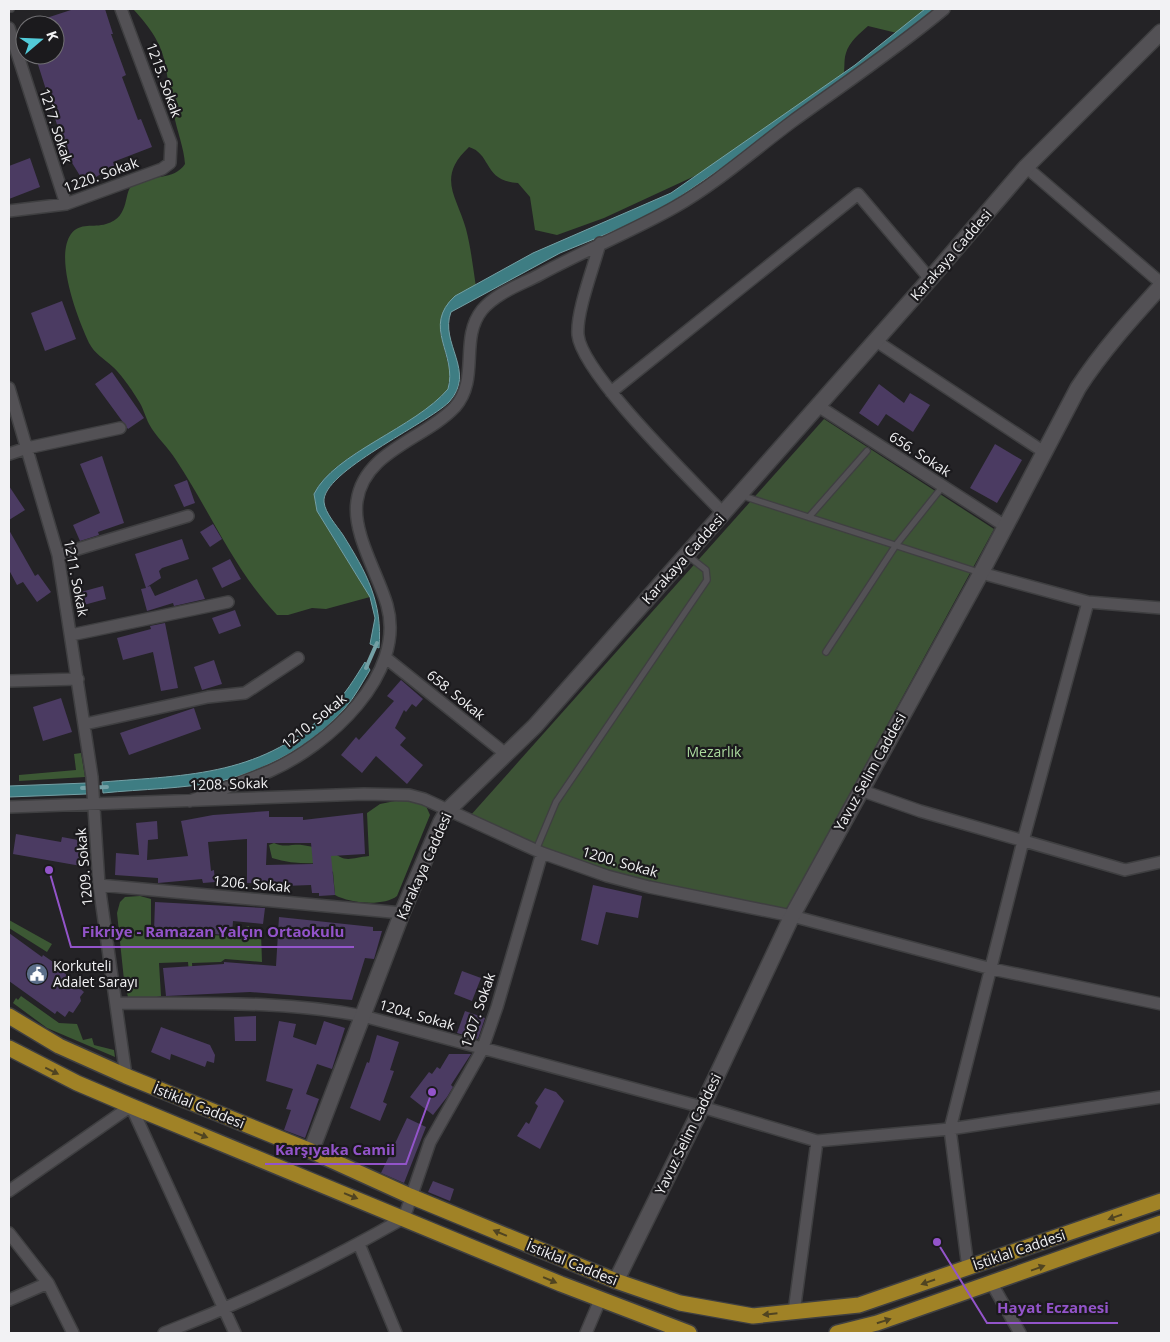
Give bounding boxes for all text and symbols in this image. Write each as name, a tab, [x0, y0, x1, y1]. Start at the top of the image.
north arrow	[15, 15, 65, 65]
text: K	[42, 28, 63, 44]
street label: 1215. Sokak	[142, 40, 187, 120]
street label: 1217. Sokak	[35, 86, 78, 166]
street label: 1220. Sokak	[61, 152, 141, 197]
street label: Karakaya Caddesi	[906, 205, 996, 304]
street label: 656. Sokak	[886, 427, 955, 481]
street label: Karakaya Caddesi	[637, 509, 728, 608]
street label: 1211. Sokak	[60, 538, 93, 619]
street label: 658. Sokak	[423, 665, 490, 724]
street label: 1210. Sokak	[277, 688, 350, 753]
street label: Yavuz Selim Caddesi	[829, 709, 910, 834]
park label: Mezarlık	[687, 742, 742, 761]
street label: 1208. Sokak	[190, 773, 269, 794]
street label: Karakaya Caddesi	[391, 809, 456, 922]
street label: 1209. Sokak	[71, 827, 96, 907]
street label: 1200. Sokak	[580, 842, 661, 882]
street label: 1206. Sokak	[212, 871, 292, 896]
callout: Fikriye - Ramazan Yalçın Ortaokulu	[71, 917, 354, 947]
text: Fikriye - Ramazan Yalçın Ortaokulu	[82, 921, 344, 941]
place label: Korkuteli Adalet Sarayı	[53, 956, 138, 991]
public building icon: Korkuteli Adalet Sarayı	[25, 962, 49, 986]
street label: 1207. Sokak	[456, 969, 499, 1050]
street label: 1204. Sokak	[377, 995, 458, 1035]
one-way arrow	[45, 1067, 59, 1075]
street label: Yavuz Selim Caddesi	[650, 1070, 725, 1197]
street label: İstiklal Caddesi	[151, 1079, 248, 1132]
one-way arrow	[194, 1131, 209, 1139]
callout: Karşıyaka Camii	[265, 1134, 406, 1164]
text: Karşıyaka Camii	[275, 1139, 395, 1159]
one-way arrow	[344, 1193, 359, 1201]
one-way arrow	[1107, 1213, 1122, 1221]
street label: İstiklal Caddesi	[970, 1225, 1068, 1274]
one-way arrow	[492, 1229, 507, 1237]
street label: İstiklal Caddesi	[524, 1236, 621, 1289]
one-way arrow	[1030, 1264, 1045, 1271]
one-way arrow	[543, 1276, 557, 1284]
one-way arrow	[921, 1278, 936, 1286]
callout: Hayat Eczanesi	[987, 1293, 1118, 1323]
text: Hayat Eczanesi	[997, 1297, 1109, 1317]
one-way arrow	[762, 1311, 778, 1319]
one-way arrow	[877, 1316, 892, 1324]

